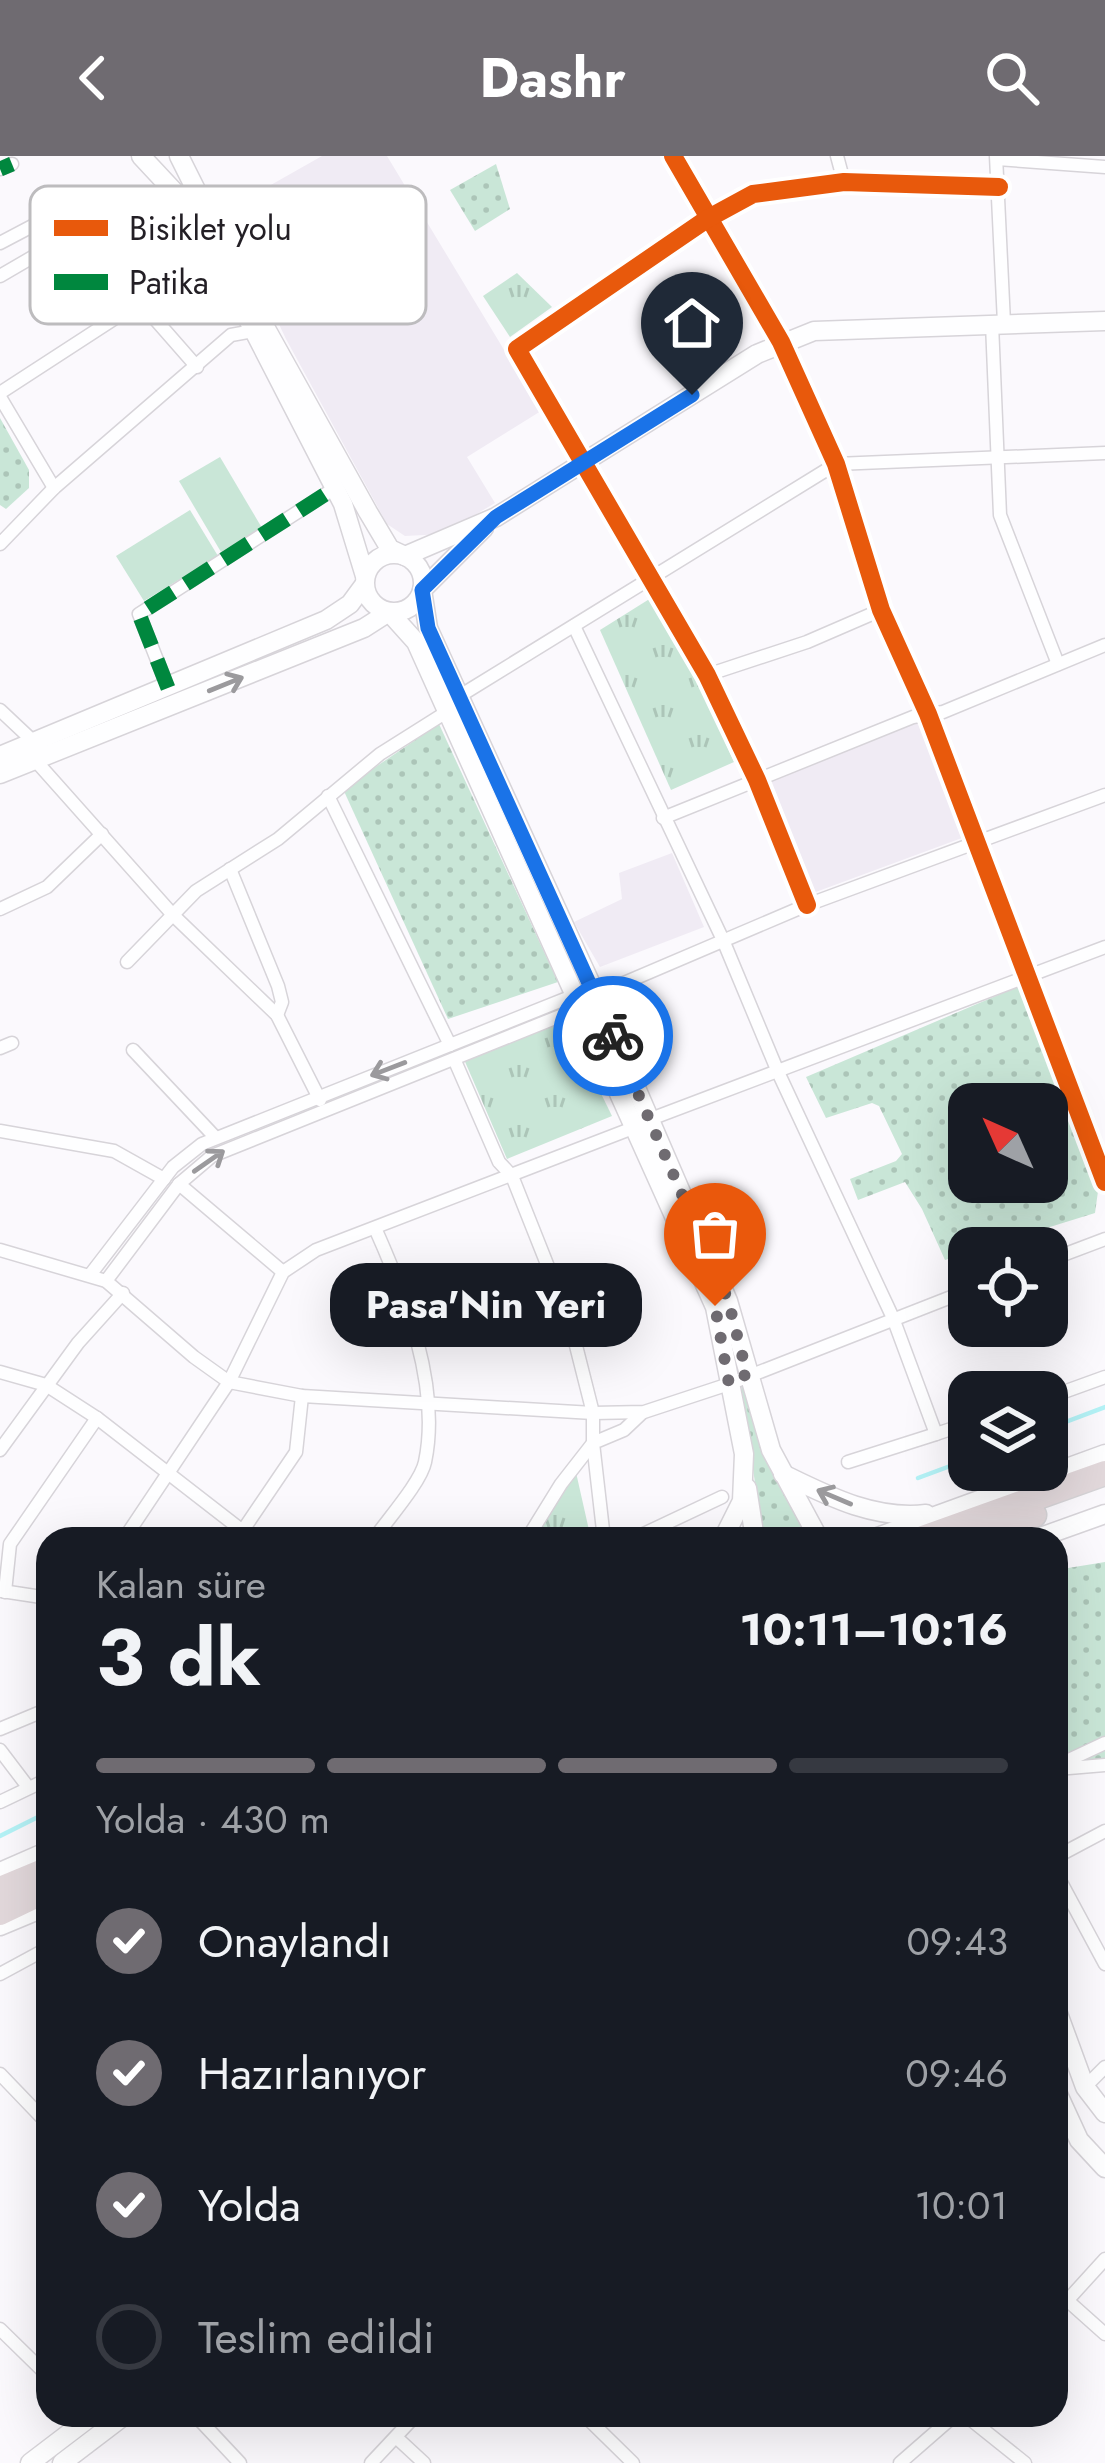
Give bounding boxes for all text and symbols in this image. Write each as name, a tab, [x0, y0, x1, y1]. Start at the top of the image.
text: Dashr	[479, 39, 626, 117]
icon: back	[60, 45, 126, 111]
icon: search	[979, 45, 1045, 111]
legend	[30, 186, 426, 324]
text: Bisiklet yolu	[129, 205, 292, 252]
text: Patika	[129, 259, 209, 306]
pin	[641, 272, 743, 395]
icon: home	[659, 290, 725, 356]
one-way arrow	[206, 672, 243, 693]
courier	[553, 976, 673, 1096]
icon: bike	[580, 1003, 646, 1069]
one-way arrow	[370, 1059, 407, 1081]
north arrow	[948, 1083, 1068, 1203]
map controls	[948, 1083, 1068, 1491]
one-way arrow	[192, 1149, 225, 1174]
pin	[664, 1183, 766, 1306]
icon: bag	[682, 1201, 748, 1267]
button: locate	[948, 1227, 1068, 1347]
callout: Pasa'Nin Yeri	[331, 1264, 643, 1348]
text: Pasa'Nin Yeri	[366, 1276, 606, 1333]
button: layers	[948, 1371, 1068, 1491]
one-way arrow	[816, 1485, 852, 1507]
text: Kalan süre	[96, 1556, 266, 1613]
text: 10:11–10:16	[740, 1597, 1008, 1662]
text: 3 dk	[96, 1602, 261, 1714]
text: Yolda · 430 m	[96, 1791, 330, 1848]
icon: check	[96, 1908, 162, 1974]
text: Onaylandı	[198, 1909, 391, 1974]
text: 09:43	[906, 1913, 1008, 1970]
icon: check	[96, 2040, 162, 2106]
text: Hazırlanıyor	[198, 2041, 426, 2106]
text: 09:46	[905, 2045, 1008, 2102]
icon: check	[96, 2172, 162, 2238]
text: Yolda	[198, 2173, 301, 2238]
text: 10:01	[914, 2177, 1008, 2234]
text: Teslim edildi	[198, 2305, 435, 2370]

